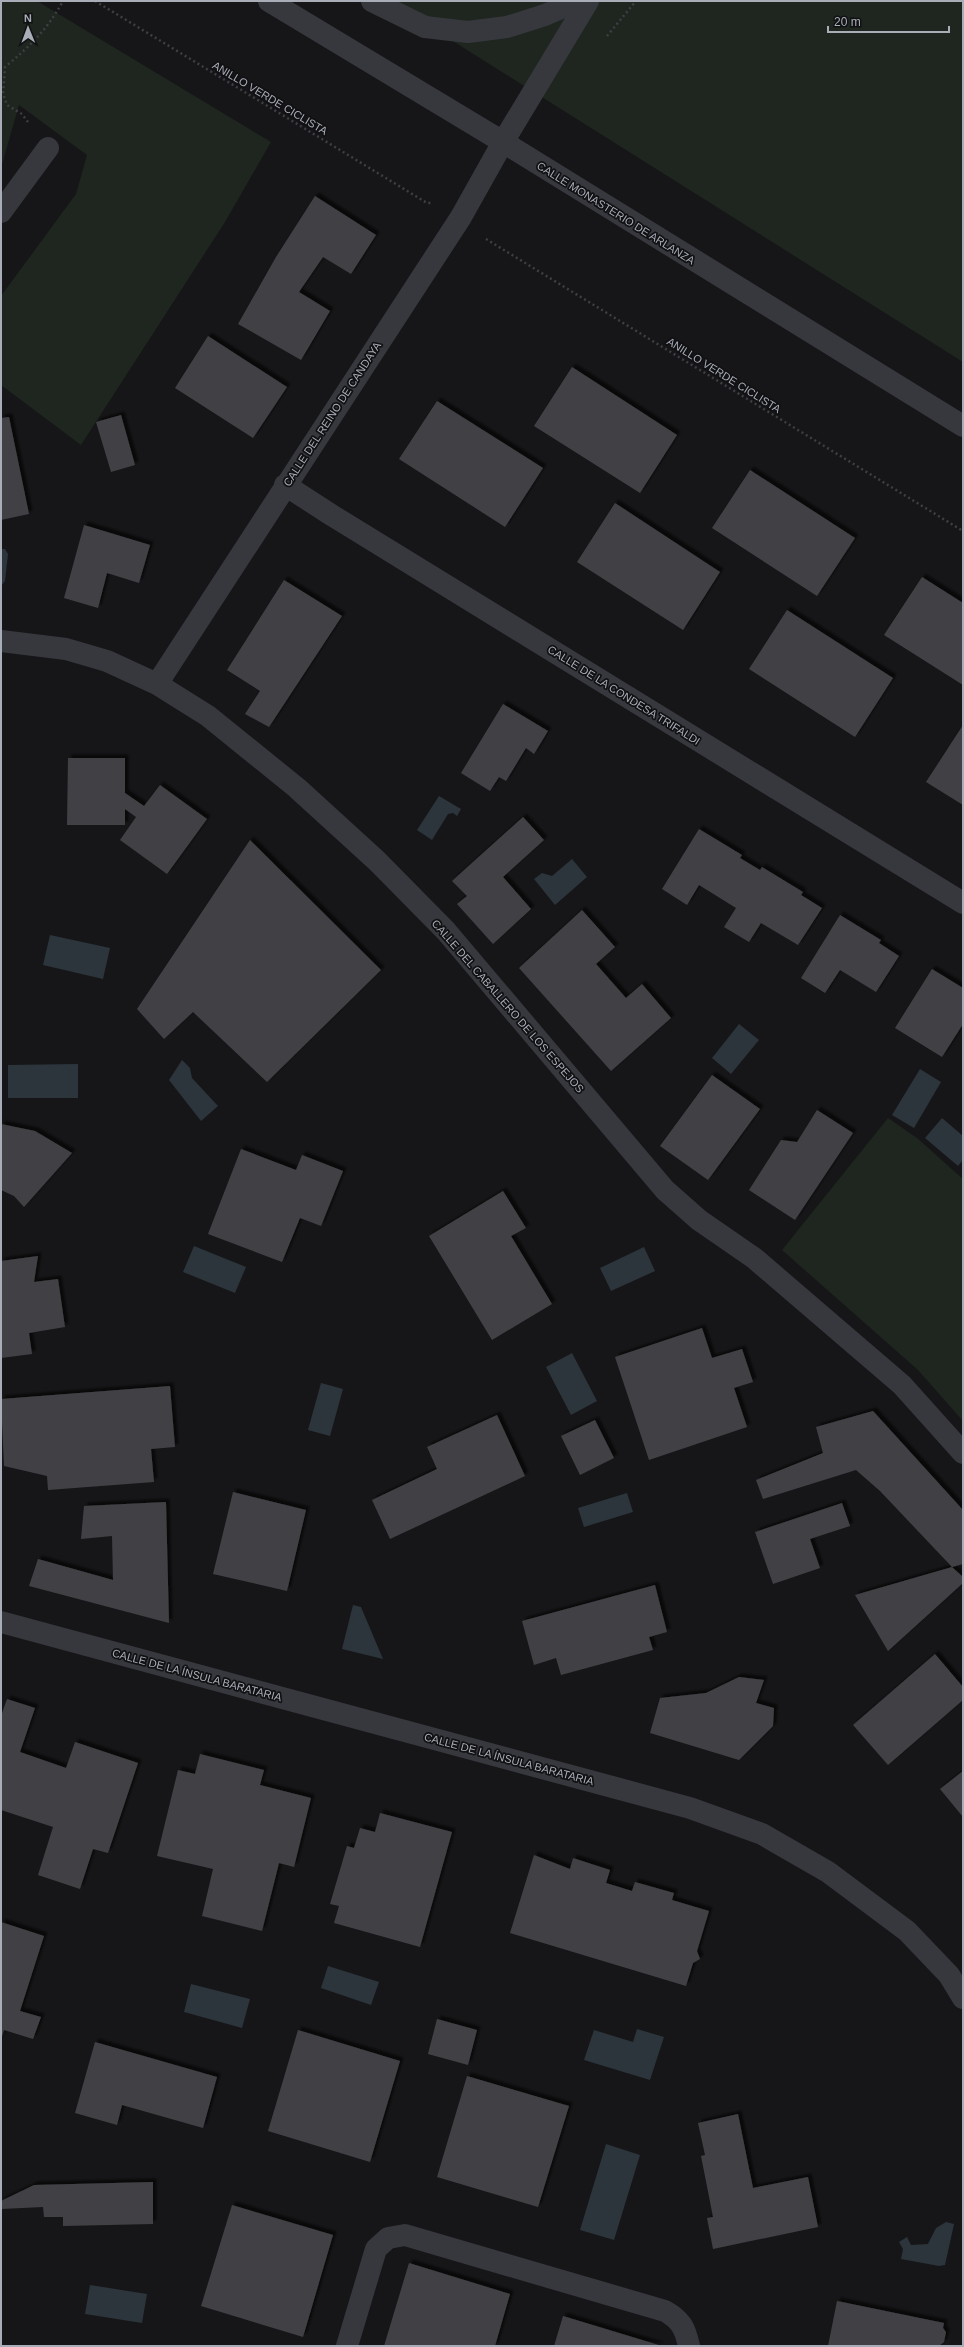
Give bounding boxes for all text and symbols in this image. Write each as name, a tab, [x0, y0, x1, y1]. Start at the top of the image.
north arrow	[8, 8, 48, 48]
scale bar	[828, 8, 949, 34]
text: N	[24, 12, 32, 24]
text: 20 m	[834, 15, 861, 29]
street label: ANILLO VERDE CICLISTA	[210, 59, 330, 137]
street label: CALLE MONASTERIO DE ARLANZA	[535, 159, 697, 267]
street label: ANILLO VERDE CICLISTA	[665, 335, 784, 415]
street label: CALLE DEL REINO DE CANDAYA	[281, 339, 384, 488]
street label: CALLE DE LA CONDESA TRIFALDI	[546, 643, 702, 747]
street label: CALLE DEL CABALLERO DE LOS ESPEJOS	[430, 917, 586, 1095]
street label: CALLE DE LA ÍNSULA BARATARIA	[111, 1647, 284, 1704]
street label: CALLE DE LA ÍNSULA BARATARIA	[423, 1731, 596, 1788]

